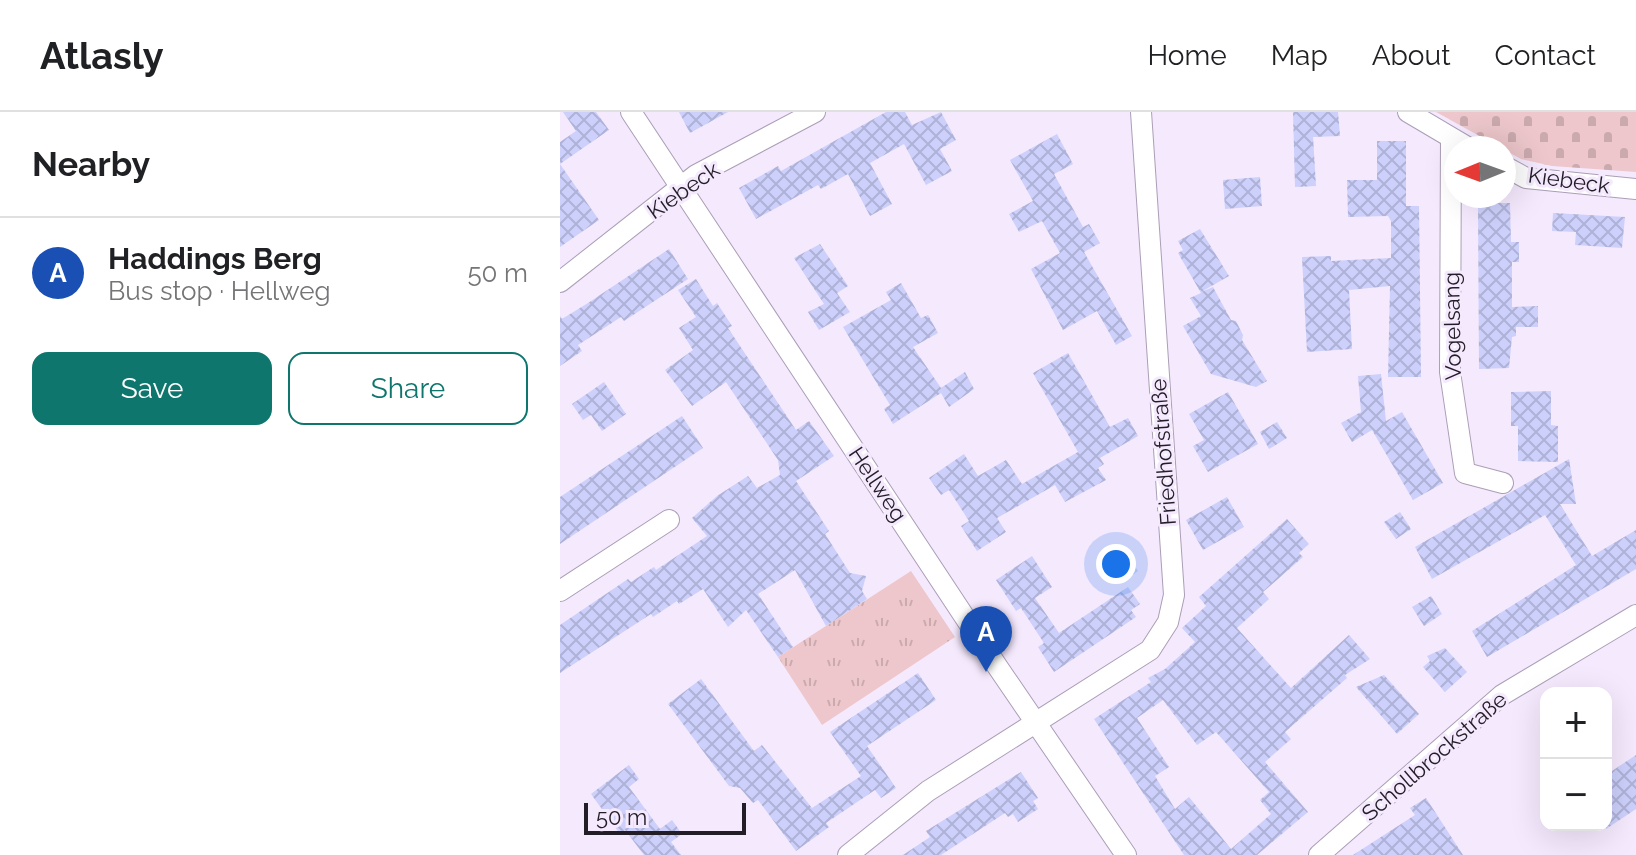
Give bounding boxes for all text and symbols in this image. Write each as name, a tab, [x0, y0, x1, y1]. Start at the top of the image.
text: Atlasly	[40, 33, 164, 78]
text: Home	[1147, 39, 1227, 72]
text: Map	[1271, 39, 1328, 72]
text: About	[1372, 39, 1451, 72]
text: Contact	[1495, 39, 1596, 72]
north arrow	[1444, 136, 1516, 208]
text: Nearby	[32, 144, 150, 184]
street label: Kiebeck	[642, 156, 724, 224]
street label: Kiebeck	[1527, 161, 1612, 199]
text: Haddings Berg	[108, 241, 322, 276]
text: A	[49, 258, 67, 288]
text: 50 m	[467, 258, 528, 288]
street label: Vogelsang	[1438, 272, 1466, 380]
text: Bus stop · Hellweg	[108, 276, 331, 306]
button: Save	[32, 352, 272, 425]
button: Share	[288, 352, 528, 425]
street label: Friedhofstraße	[1145, 378, 1181, 526]
street label: Hellweg	[844, 442, 912, 526]
your location	[1096, 544, 1136, 584]
pin: A	[960, 606, 1012, 672]
street label: Schollbrockstraße	[1356, 686, 1512, 826]
map controls	[1540, 687, 1612, 831]
button: +	[1540, 687, 1612, 759]
button: −	[1540, 759, 1612, 831]
scale bar	[584, 799, 746, 835]
text: 50 m	[596, 804, 647, 830]

